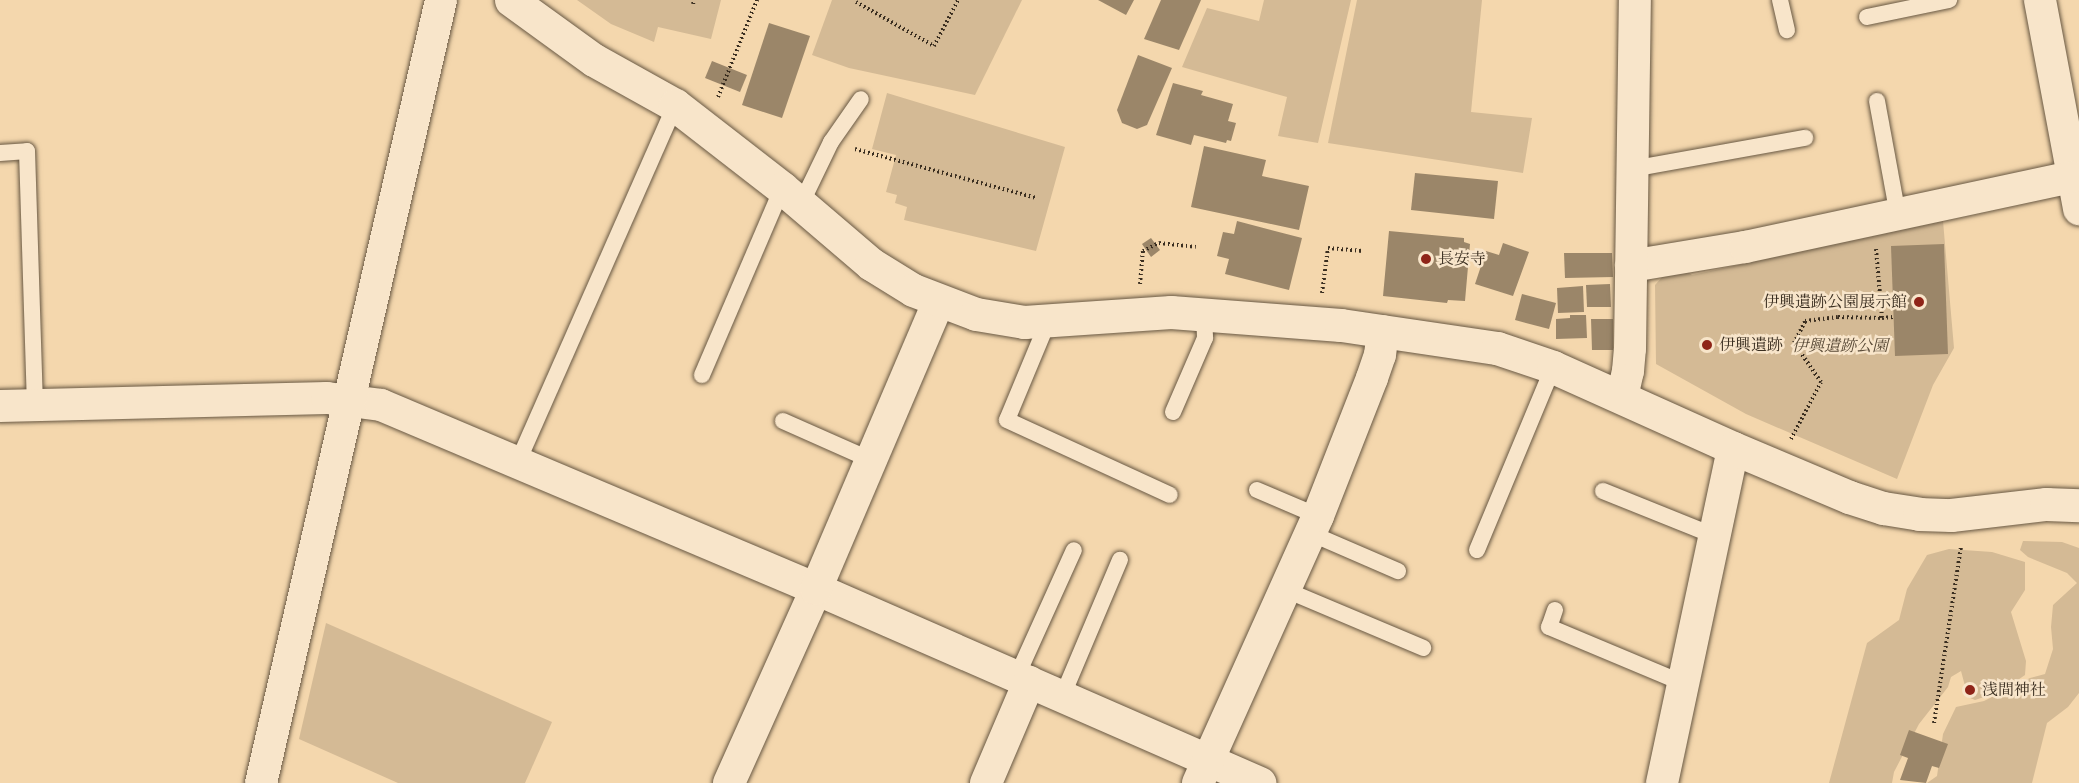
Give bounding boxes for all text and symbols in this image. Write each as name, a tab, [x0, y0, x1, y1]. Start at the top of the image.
place label: 長安寺	[1438, 249, 1486, 269]
marker: 長安寺	[1419, 252, 1433, 266]
place label: 伊興遺跡公園展示館	[1763, 292, 1907, 312]
marker: 伊興遺跡公園展示館	[1912, 295, 1926, 309]
place label: 伊興遺跡	[1719, 335, 1783, 355]
park label: 伊興遺跡公園	[1792, 336, 1888, 356]
marker: 伊興遺跡	[1700, 338, 1714, 352]
place label: 浅間神社	[1982, 680, 2046, 700]
marker: 浅間神社	[1963, 683, 1977, 697]

